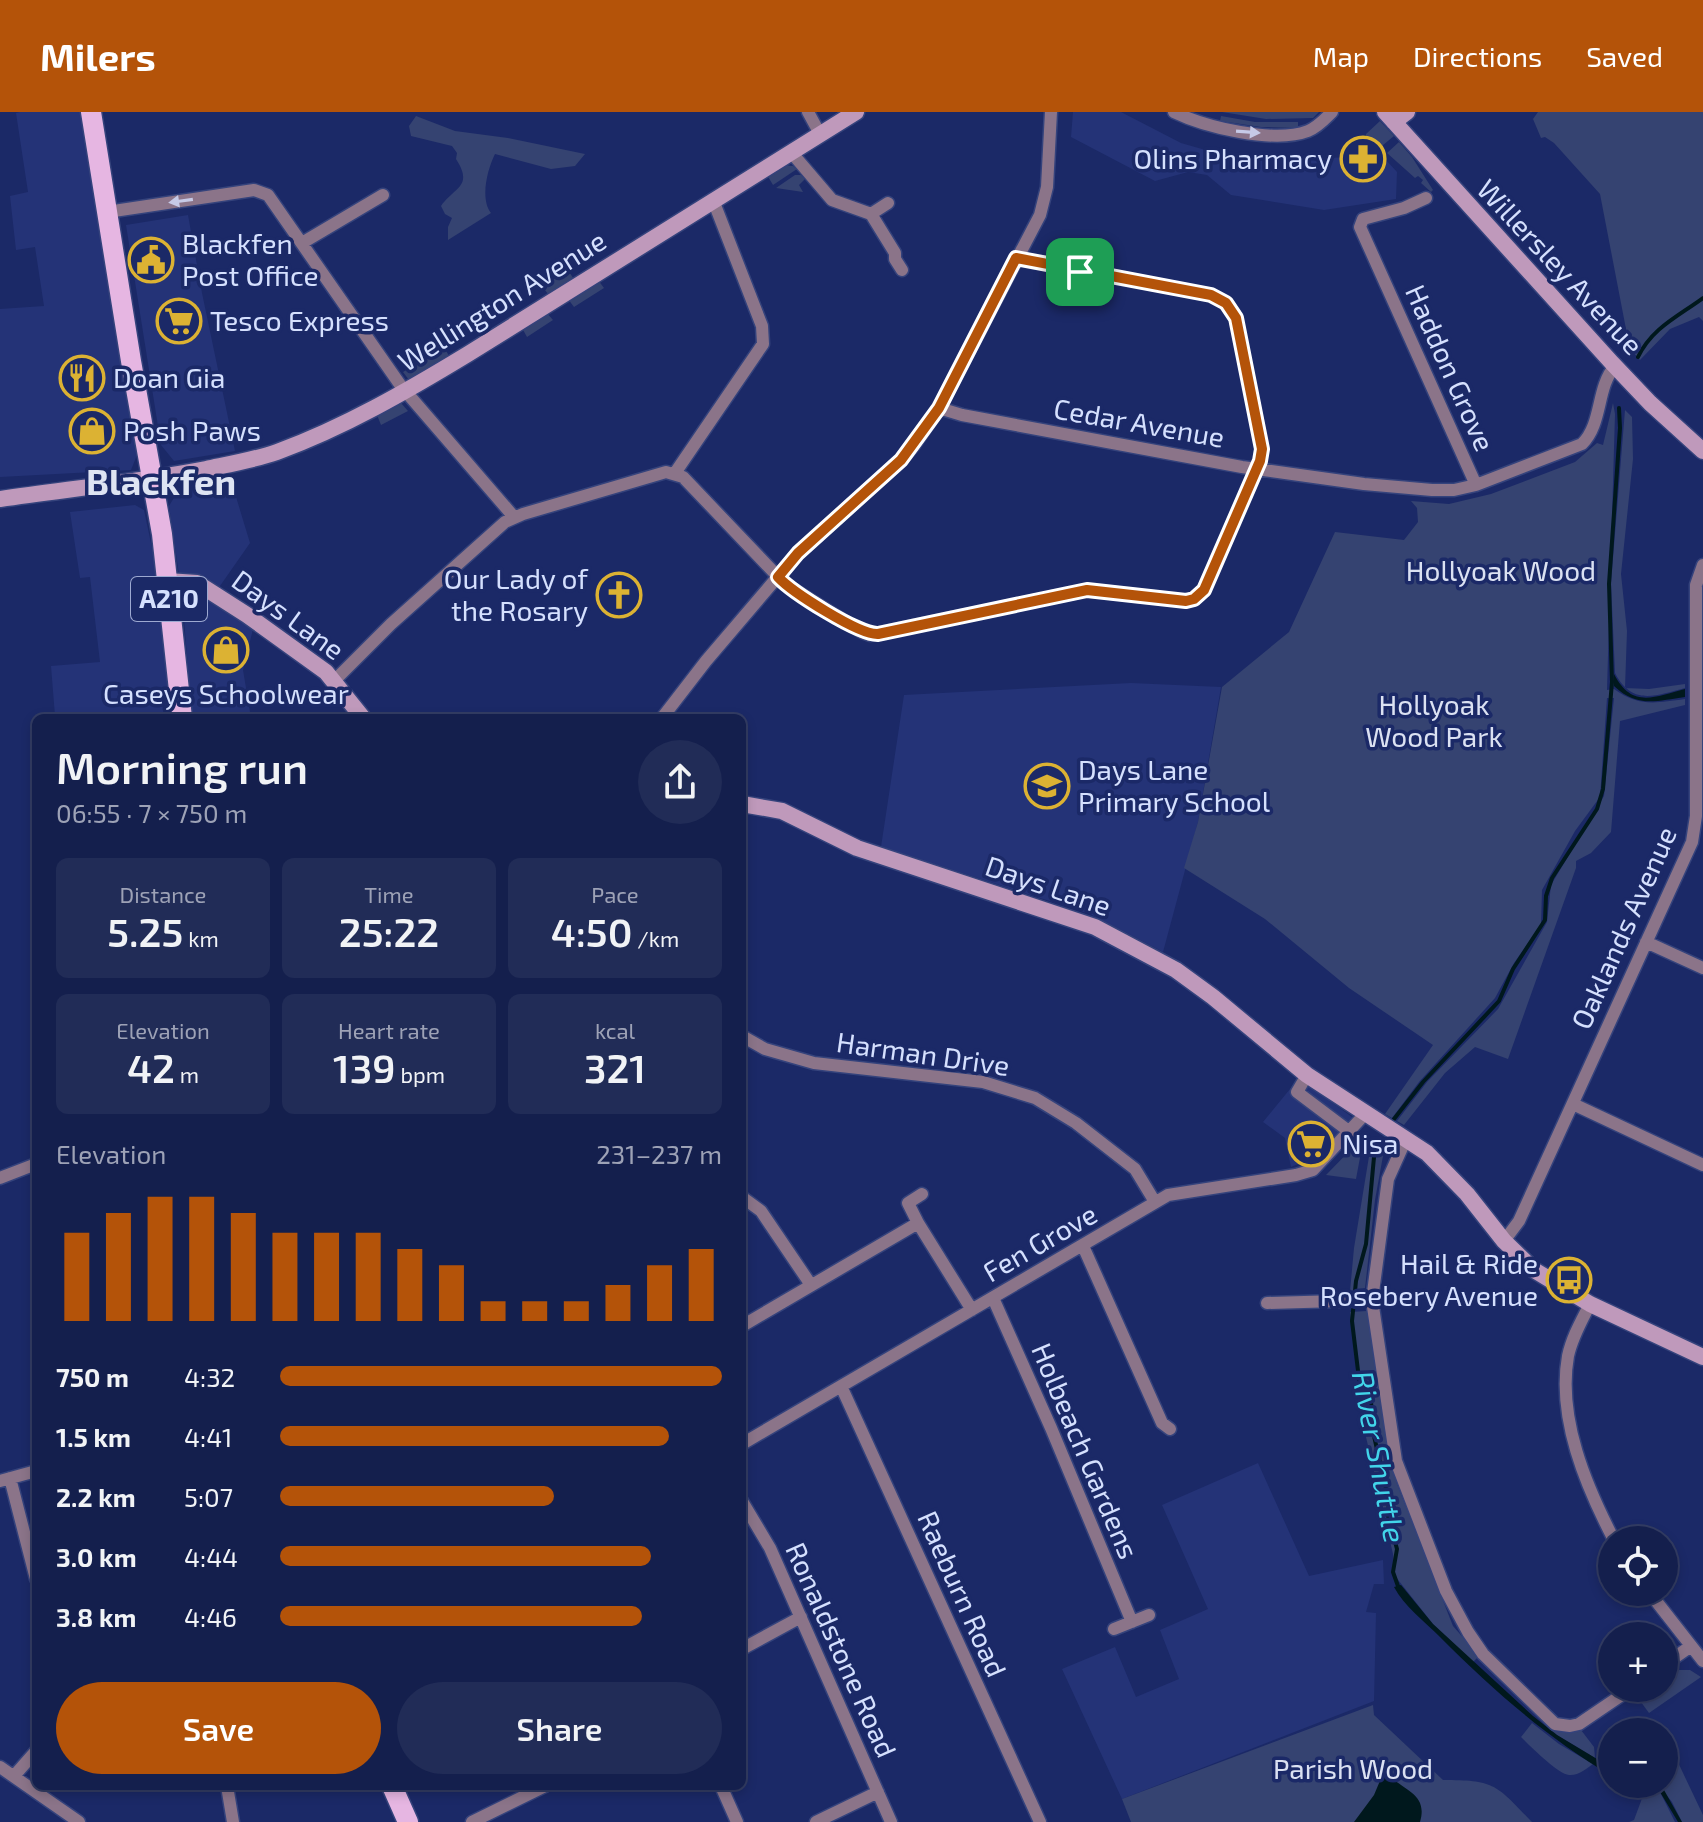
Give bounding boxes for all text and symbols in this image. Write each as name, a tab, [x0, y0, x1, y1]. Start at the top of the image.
text: Milers	[40, 33, 156, 79]
text: Map	[1313, 39, 1369, 73]
text: Directions	[1413, 39, 1542, 73]
text: Saved	[1586, 39, 1663, 73]
one-way arrow	[1236, 126, 1261, 139]
pharmacy icon: Olins Pharmacy	[1339, 135, 1387, 183]
place label: Olins Pharmacy	[1134, 141, 1332, 175]
street label: Willersley Avenue	[1471, 172, 1651, 361]
one-way arrow	[168, 195, 193, 208]
street label: Wellington Avenue	[391, 222, 612, 378]
place label: Blackfen Post Office	[182, 226, 319, 292]
public building icon: Blackfen Post Office	[127, 236, 175, 284]
pin	[1046, 238, 1114, 306]
icon: arrive	[1058, 250, 1102, 294]
street label: Haddon Grove	[1399, 279, 1503, 456]
supermarket icon: Tesco Express	[155, 297, 203, 345]
place label: Tesco Express	[210, 303, 389, 337]
restaurant icon: Doan Gia	[58, 354, 106, 402]
place label: Doan Gia	[113, 360, 225, 394]
street label: Cedar Avenue	[1051, 390, 1227, 454]
shop icon: Posh Paws	[68, 407, 116, 455]
place label: Posh Paws	[123, 413, 261, 447]
district label: Blackfen	[86, 459, 236, 502]
park label: Hollyoak Wood	[1406, 553, 1596, 587]
place label: Our Lady of the Rosary	[444, 561, 589, 627]
street label: Days Lane	[226, 562, 351, 666]
church icon: Our Lady of the Rosary	[595, 571, 643, 619]
road number: A210	[131, 577, 207, 621]
shop icon: Caseys Schoolwear	[202, 626, 250, 674]
place label: Caseys Schoolwear	[103, 676, 349, 710]
park label: Hollyoak Wood Park	[1365, 687, 1503, 753]
text: Morning run	[56, 740, 308, 793]
button: share	[638, 740, 722, 824]
place label: Days Lane Primary School	[1078, 752, 1271, 818]
school or university icon: Days Lane Primary School	[1023, 762, 1071, 810]
text: 06:55 · 7 × 750 m	[56, 797, 247, 828]
street label: Oaklands Avenue	[1563, 821, 1683, 1034]
street label: Days Lane	[981, 848, 1115, 922]
text: Distance	[120, 881, 206, 907]
text: Time	[364, 881, 414, 907]
text: Pace	[591, 881, 639, 907]
text: 5.25	[107, 907, 183, 955]
text: 25:22	[339, 907, 439, 955]
text: 4:50	[551, 907, 632, 955]
text: km	[183, 925, 219, 951]
text: /km	[632, 925, 679, 951]
text: Elevation	[116, 1017, 210, 1043]
text: Heart rate	[338, 1017, 440, 1043]
text: kcal	[595, 1017, 635, 1043]
street label: Harman Drive	[835, 1024, 1012, 1082]
text: 42	[127, 1043, 175, 1091]
text: 139	[333, 1043, 396, 1091]
text: 321	[584, 1043, 646, 1091]
text: m	[175, 1061, 199, 1087]
text: bpm	[396, 1061, 445, 1087]
supermarket icon: Nisa	[1287, 1120, 1335, 1168]
place label: Nisa	[1342, 1126, 1398, 1160]
text: Elevation	[56, 1138, 166, 1169]
text: 231–237 m	[596, 1138, 722, 1169]
street label: Fen Grove	[976, 1196, 1103, 1288]
place label: Hail & Ride Rosebery Avenue	[1320, 1246, 1538, 1312]
bus stop icon: Hail & Ride Rosebery Avenue	[1545, 1256, 1593, 1304]
street label: Holbeach Gardens	[1025, 1338, 1147, 1564]
text: 750 m	[56, 1361, 129, 1392]
text: 4:32	[184, 1361, 235, 1392]
water label: River Shuttle	[1346, 1367, 1414, 1546]
text: 1.5 km	[56, 1421, 131, 1452]
text: 4:41	[184, 1421, 232, 1452]
text: 2.2 km	[56, 1481, 136, 1512]
text: 5:07	[184, 1481, 233, 1512]
street label: Raeburn Road	[911, 1505, 1015, 1682]
map controls	[1598, 1526, 1678, 1798]
button: locate	[1598, 1526, 1678, 1606]
street label: Ronaldstone Road	[779, 1537, 905, 1762]
text: 3.0 km	[56, 1541, 137, 1572]
text: 4:44	[184, 1541, 238, 1572]
text: 3.8 km	[56, 1601, 136, 1632]
text: 4:46	[184, 1601, 237, 1632]
button: +	[1598, 1622, 1678, 1702]
button: Save	[56, 1682, 381, 1774]
button: Share	[397, 1682, 722, 1774]
button: −	[1598, 1718, 1678, 1798]
park label: Parish Wood	[1273, 1751, 1433, 1785]

